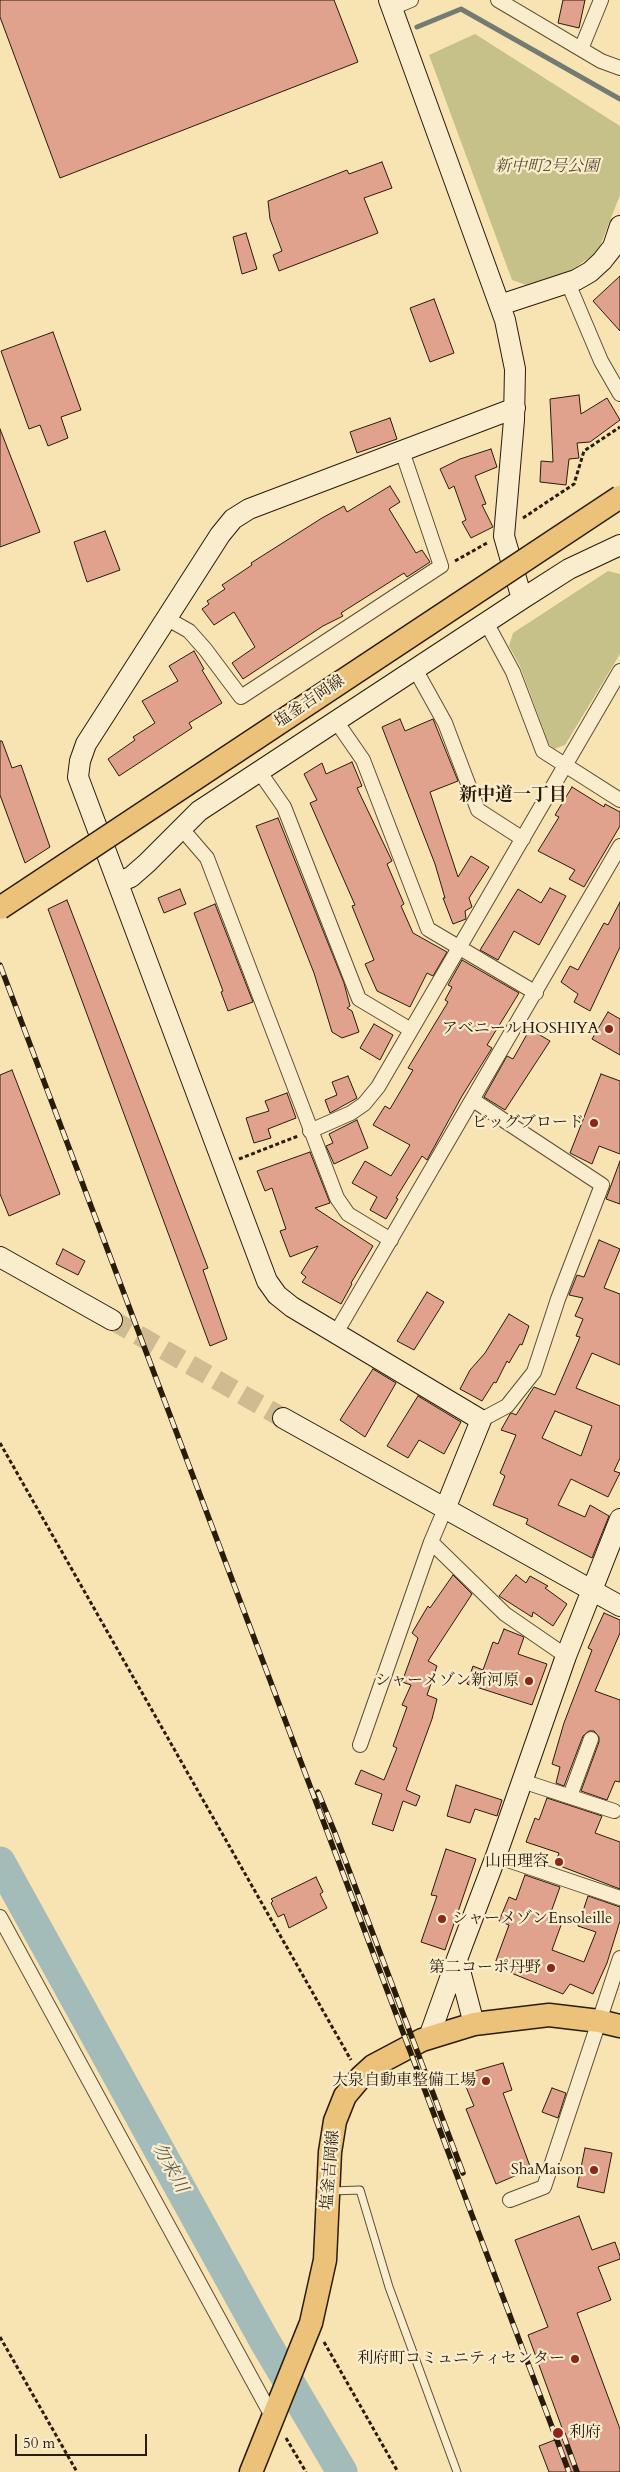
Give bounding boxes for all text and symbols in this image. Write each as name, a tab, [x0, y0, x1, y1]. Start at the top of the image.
park label: 新中町2号公園	[495, 157, 599, 177]
street label: 塩釜吉岡線	[271, 672, 349, 732]
district label: 新中道一丁目	[459, 785, 567, 807]
place label: アベニールHOSHIYA	[442, 1019, 599, 1039]
marker: アベニールHOSHIYA	[603, 1023, 615, 1035]
place label: ビッグブロード	[472, 1113, 584, 1133]
marker: ビッグブロード	[588, 1117, 600, 1129]
place label: シャーメゾン新河原	[375, 1671, 519, 1691]
marker: シャーメゾン新河原	[523, 1675, 535, 1687]
place label: 山田理容	[485, 1852, 549, 1872]
marker: 山田理容	[553, 1856, 565, 1868]
place label: シャーメゾンEnsoleille	[452, 1909, 612, 1929]
marker: シャーメゾンEnsoleille	[436, 1913, 448, 1925]
place label: 第二コーポ丹野	[429, 1958, 541, 1978]
marker: 第二コーポ丹野	[545, 1962, 557, 1974]
place label: 大泉自動車整備工場	[332, 2071, 476, 2091]
marker: 大泉自動車整備工場	[480, 2075, 492, 2087]
street label: 塩釜吉岡線	[318, 2129, 344, 2211]
water label: 勿来川	[146, 2139, 192, 2197]
place label: ShaMaison	[511, 2160, 584, 2180]
marker: ShaMaison	[588, 2164, 600, 2176]
place label: 利府町コミュニティセンター	[357, 2349, 565, 2369]
marker: 利府町コミュニティセンター	[569, 2353, 581, 2365]
place label: 利府	[569, 2423, 601, 2443]
scale bar	[18, 2424, 150, 2456]
marker: 利府	[551, 2426, 565, 2440]
text: 50 m	[23, 2433, 55, 2453]

